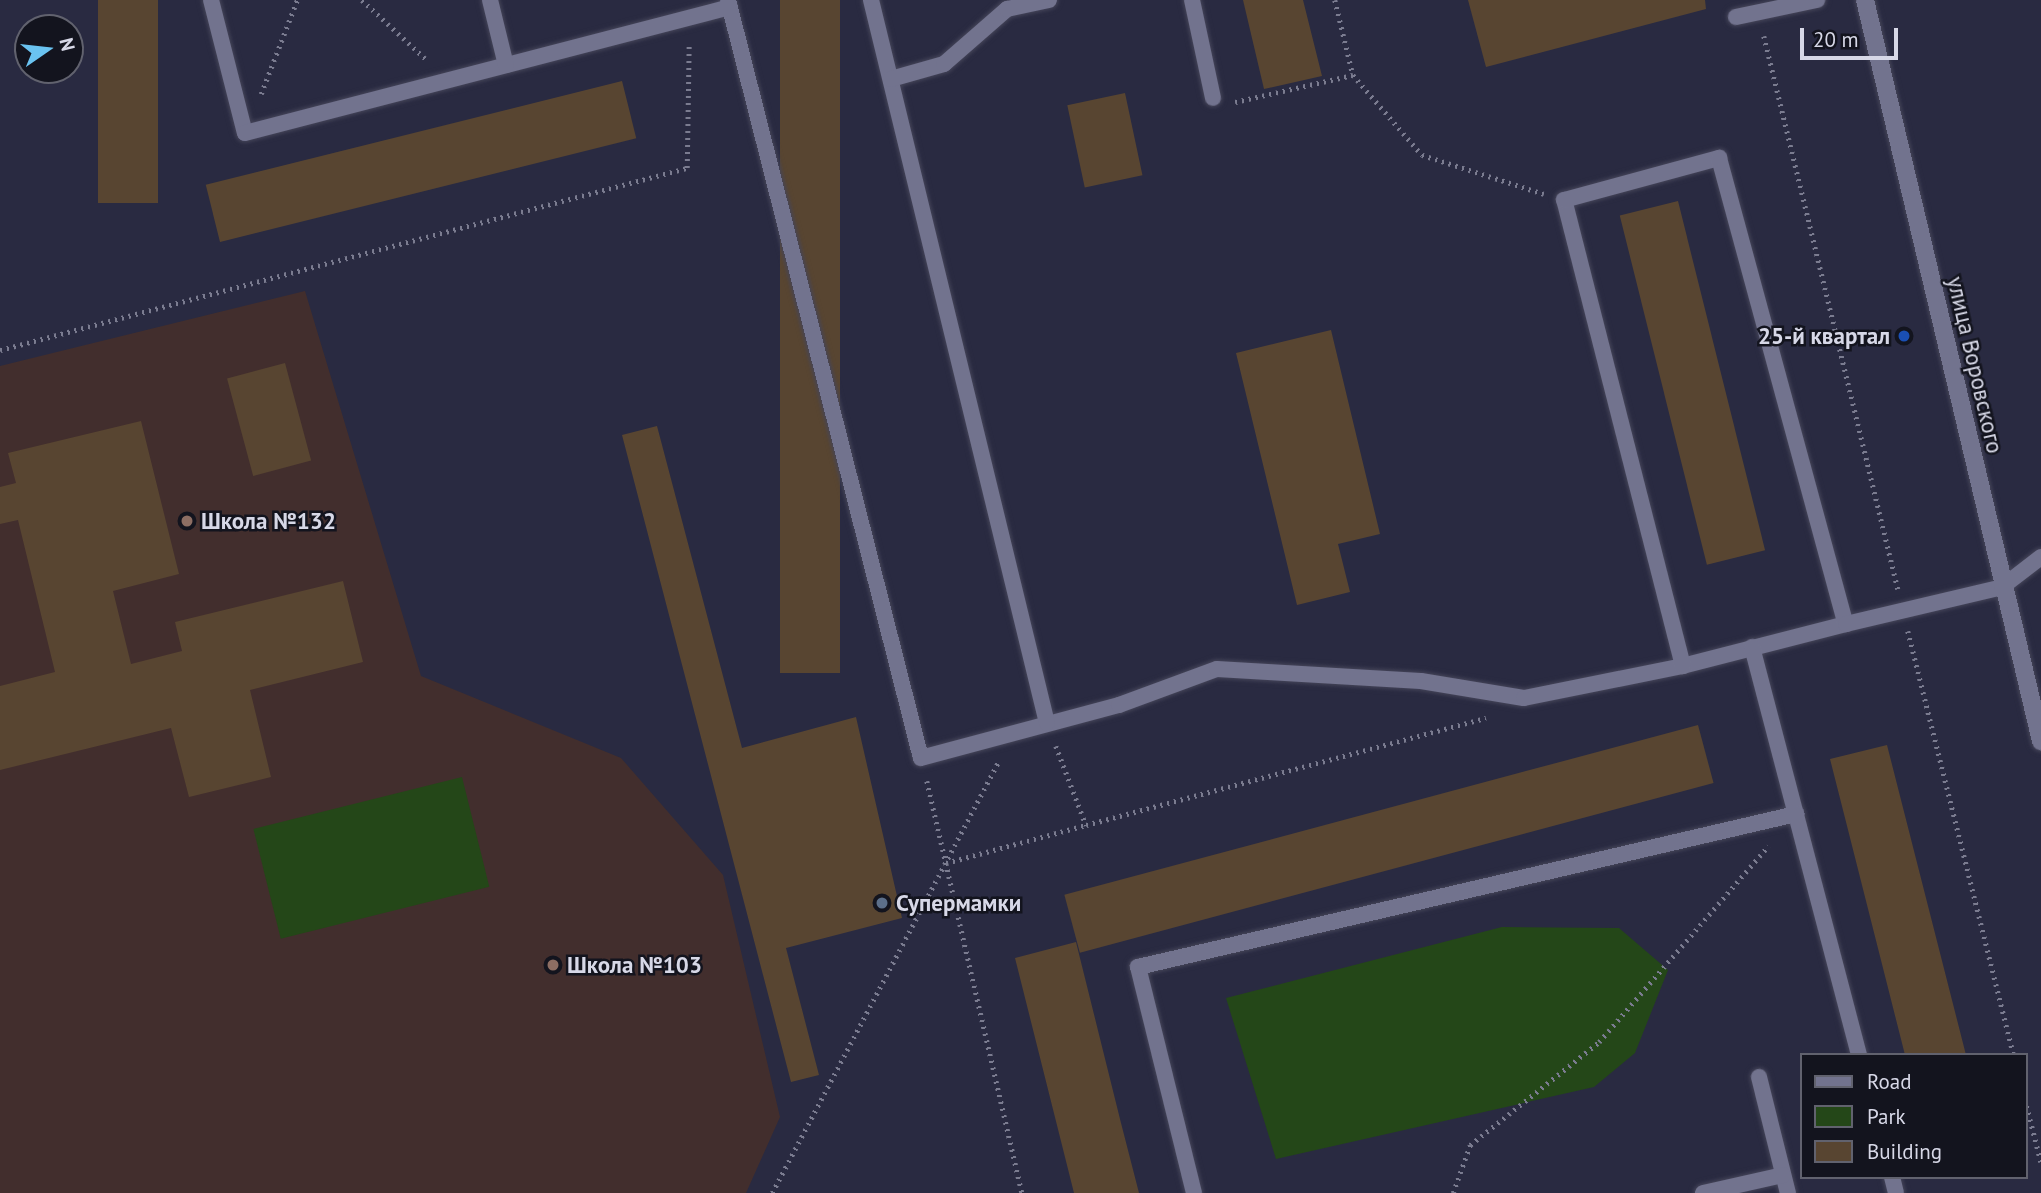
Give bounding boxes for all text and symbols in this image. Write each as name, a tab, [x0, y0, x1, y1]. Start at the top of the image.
north arrow	[14, 14, 84, 84]
scale bar	[1803, 14, 1901, 58]
text: 20 m	[1813, 26, 1859, 53]
text: N	[54, 35, 81, 53]
street label: улица Воровского	[1941, 274, 2009, 456]
place label: 25-й квартал	[1758, 322, 1890, 350]
marker: 25-й квартал	[1896, 328, 1912, 344]
place label: Школа №132	[201, 507, 336, 535]
marker: Школа №132	[179, 513, 195, 529]
place label: Супермамки	[896, 889, 1021, 917]
marker: Супермамки	[874, 895, 890, 911]
place label: Школа №103	[567, 951, 702, 979]
marker: Школа №103	[545, 957, 561, 973]
legend	[1800, 1053, 2027, 1179]
text: Road	[1867, 1068, 1911, 1095]
text: Park	[1867, 1103, 1906, 1130]
text: Building	[1867, 1138, 1942, 1165]

